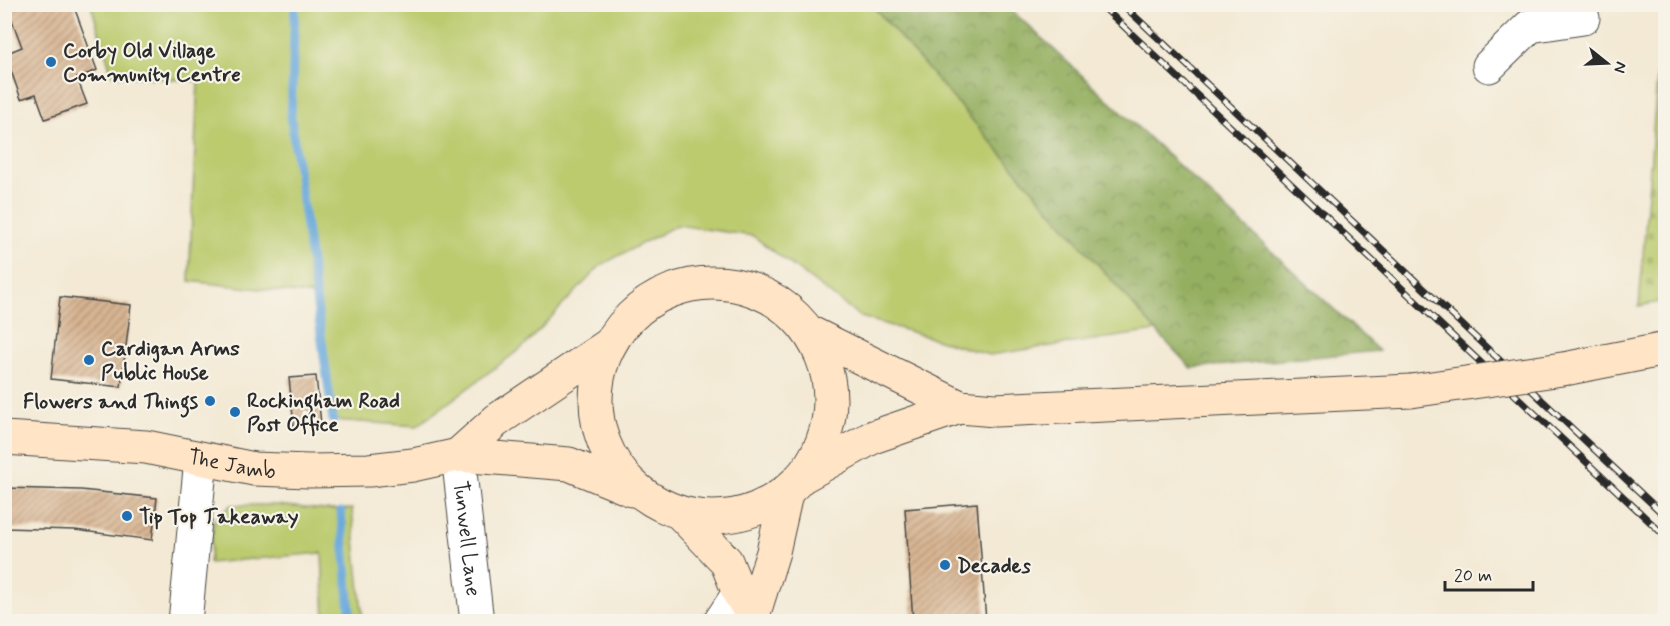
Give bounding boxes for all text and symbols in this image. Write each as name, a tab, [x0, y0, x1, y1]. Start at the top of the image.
north arrow	[1577, 33, 1637, 93]
place label: Corby Old Village Community Centre	[63, 37, 241, 89]
marker: Corby Old Village Community Centre	[44, 55, 58, 69]
text: N	[1608, 59, 1631, 75]
place label: Cardigan Arms Public House	[101, 335, 240, 387]
marker: Cardigan Arms Public House	[82, 353, 96, 367]
place label: Rockingham Road Post Office	[247, 387, 400, 439]
place label: Flowers and Things	[23, 388, 199, 418]
marker: Flowers and Things	[203, 394, 217, 408]
marker: Rockingham Road Post Office	[228, 405, 242, 419]
street label: The Jamb	[186, 443, 276, 485]
street label: Tunwell Lane	[446, 479, 487, 598]
place label: Tip Top Takeaway	[139, 503, 299, 531]
marker: Tip Top Takeaway	[120, 509, 134, 523]
place label: Decades	[957, 552, 1032, 580]
scale bar	[1445, 554, 1534, 592]
marker: Decades	[938, 558, 952, 572]
text: 20 m	[1454, 564, 1492, 588]

